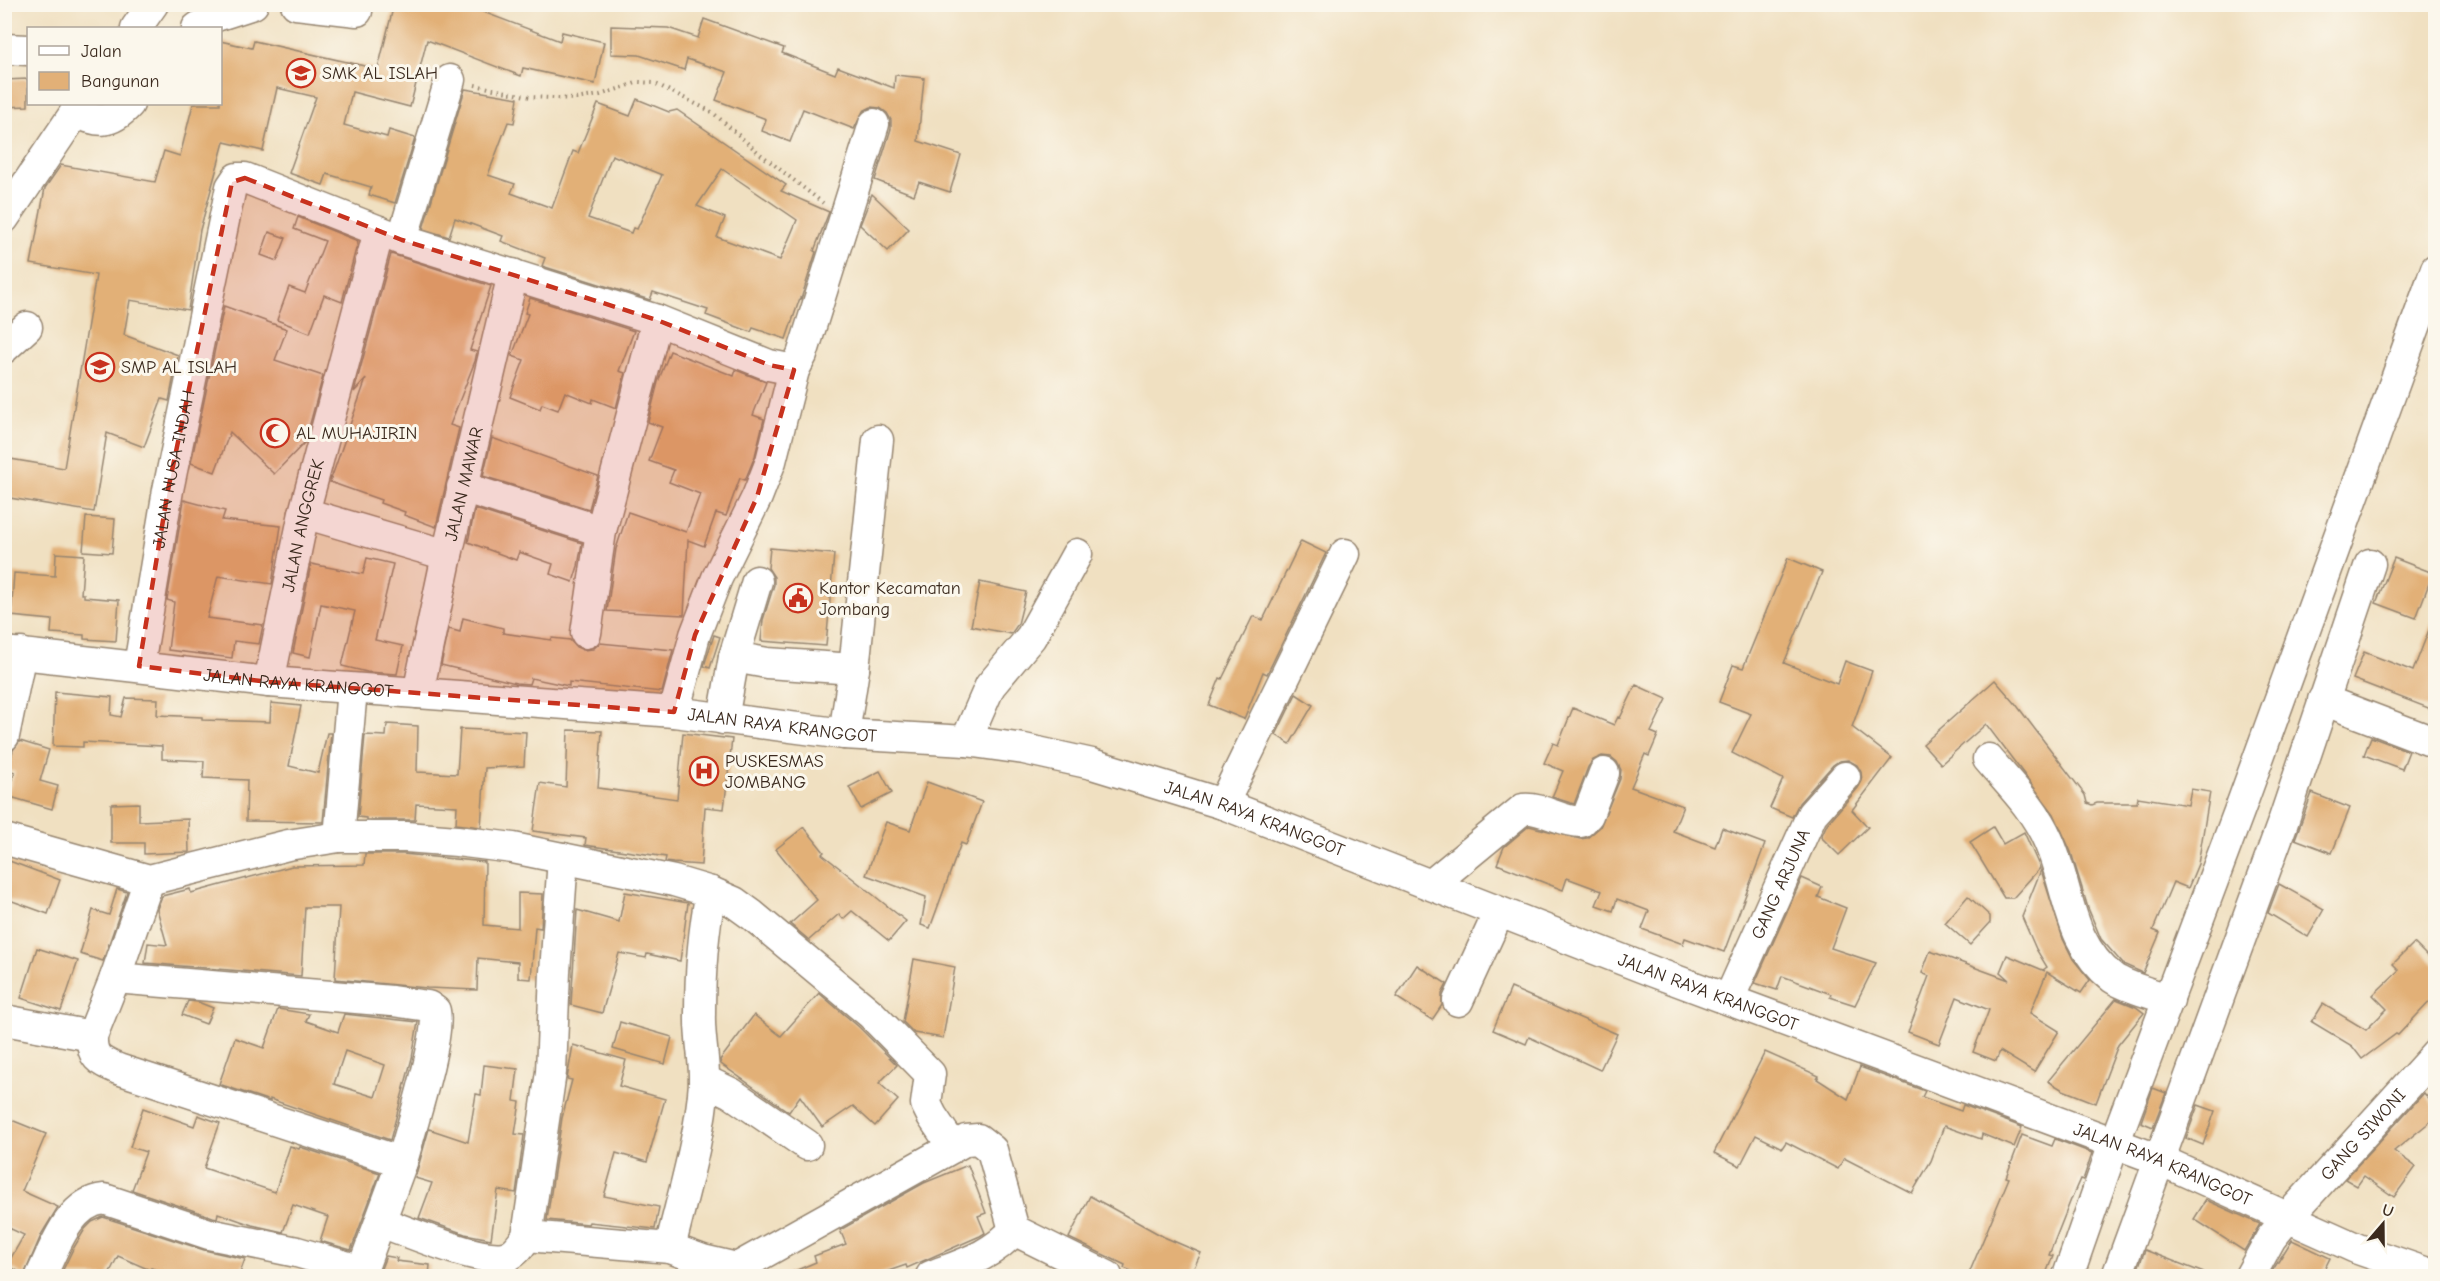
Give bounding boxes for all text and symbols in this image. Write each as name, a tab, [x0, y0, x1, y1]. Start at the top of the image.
legend	[27, 27, 222, 105]
text: Jalan	[81, 41, 122, 62]
school or university icon: SMK AL ISLAH	[285, 57, 317, 89]
place label: SMK AL ISLAH	[322, 63, 438, 84]
text: Bangunan	[81, 71, 159, 92]
school or university icon: SMP AL ISLAH	[84, 351, 116, 383]
place label: SMP AL ISLAH	[121, 357, 237, 378]
street label: JALAN NUSA INDAH	[148, 388, 199, 550]
mosque icon: AL MUHAJIRIN	[259, 417, 291, 449]
place label: AL MUHAJIRIN	[296, 423, 417, 444]
street label: JALAN MAWAR	[440, 425, 487, 543]
street label: JALAN ANGGREK	[277, 457, 328, 594]
place label: Kantor Kecamatan Jombang	[819, 578, 961, 620]
public building icon: Kantor Kecamatan Jombang	[782, 582, 814, 614]
street label: JALAN RAYA KRANGGOT	[202, 664, 395, 702]
street label: JALAN RAYA KRANGGOT	[686, 703, 878, 746]
place label: PUSKESMAS JOMBANG	[725, 751, 824, 793]
hospital icon: PUSKESMAS JOMBANG	[688, 755, 720, 787]
street label: JALAN RAYA KRANGGOT	[1162, 776, 1348, 861]
street label: GANG ARJUNA	[1747, 826, 1814, 942]
street label: JALAN RAYA KRANGGOT	[1615, 949, 1802, 1035]
street label: GANG SIWONI	[2316, 1084, 2410, 1185]
street label: JALAN RAYA KRANGGOT	[2071, 1118, 2256, 1211]
north arrow	[2353, 1194, 2413, 1254]
text: U	[2380, 1201, 2396, 1221]

